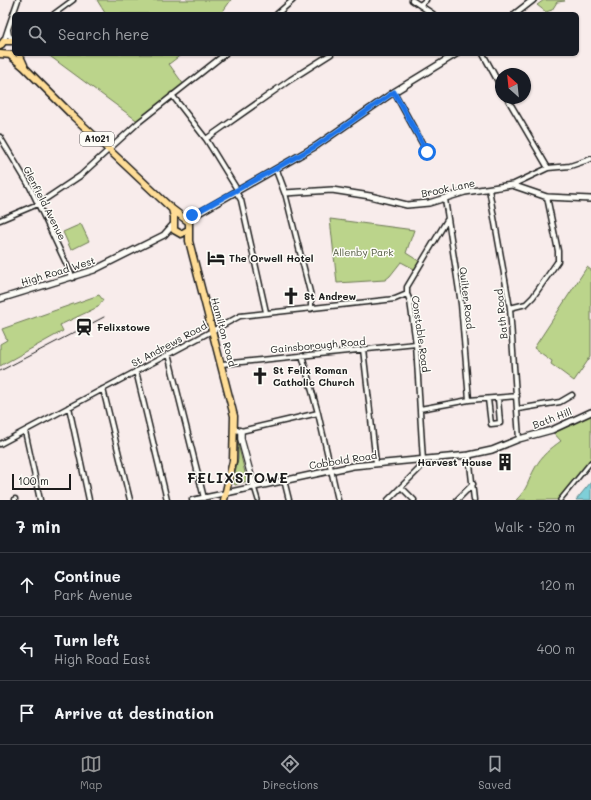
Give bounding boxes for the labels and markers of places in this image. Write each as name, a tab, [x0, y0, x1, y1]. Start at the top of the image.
hotel icon: The Orwell Hotel	[206, 248, 226, 268]
place label: The Orwell Hotel	[229, 251, 314, 265]
church icon: St Andrew	[281, 286, 301, 306]
place label: St Andrew	[304, 289, 357, 303]
station icon: Felixstowe	[74, 317, 94, 337]
place label: Felixstowe	[97, 320, 150, 334]
place label: St Felix Roman Catholic Church	[273, 363, 355, 389]
church icon: St Felix Roman Catholic Church	[250, 366, 270, 386]
building icon: Harvest House	[495, 452, 515, 472]
place label: Harvest House	[417, 455, 492, 469]

